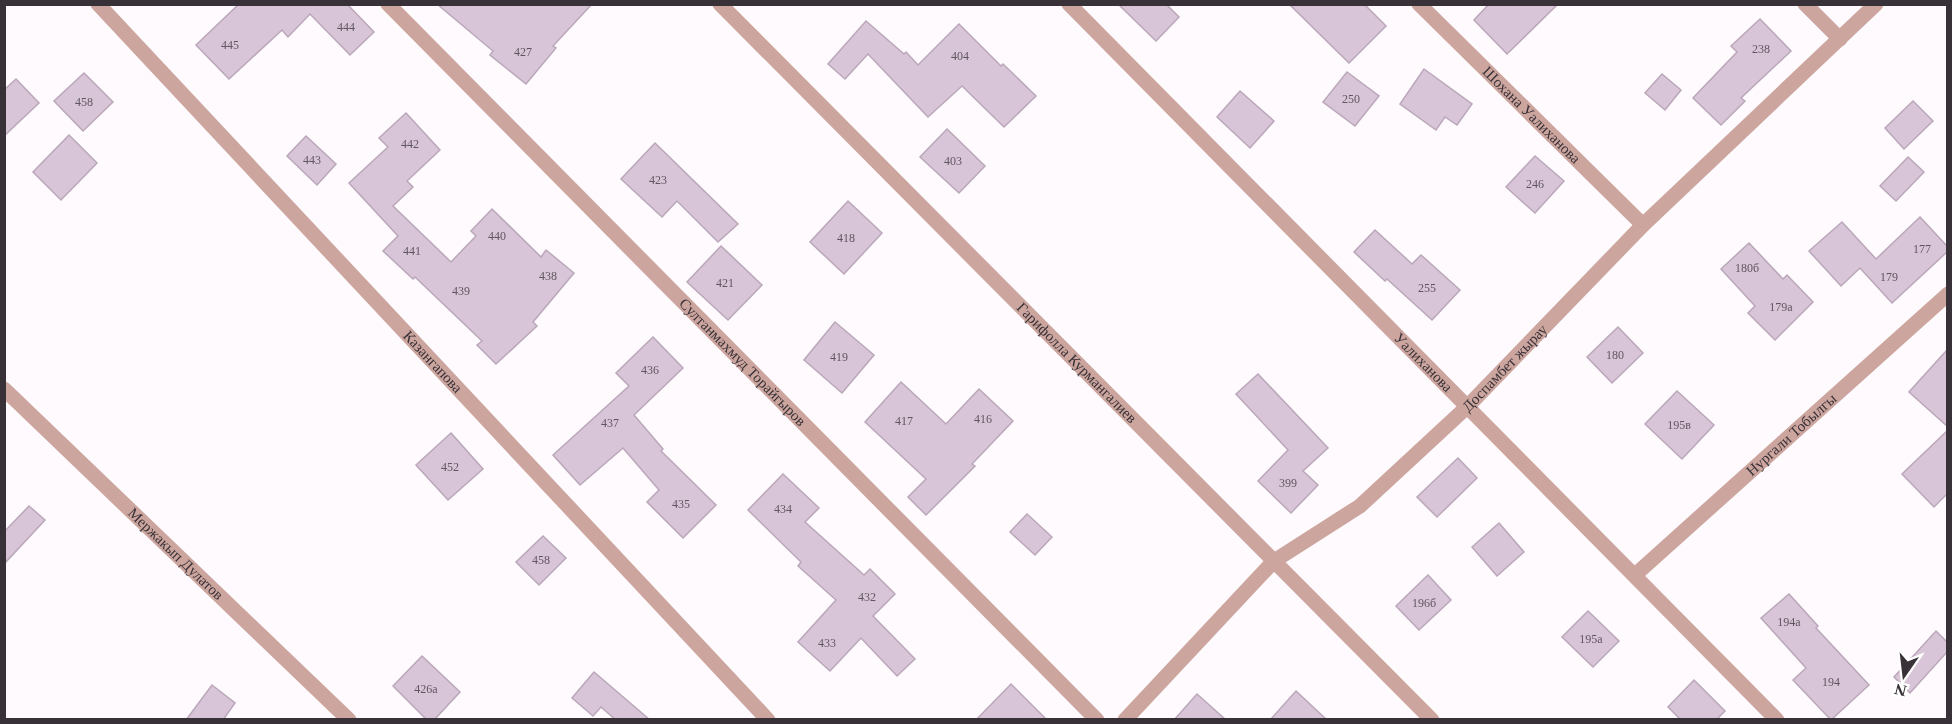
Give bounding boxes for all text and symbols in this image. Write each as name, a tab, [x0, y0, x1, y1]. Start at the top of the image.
house number: 444	[337, 20, 355, 34]
house number: 445	[221, 38, 239, 52]
house number: 238	[1752, 42, 1770, 56]
house number: 427	[514, 45, 532, 59]
house number: 404	[951, 49, 969, 63]
street label: Шохана Уалиханова	[1479, 63, 1584, 167]
house number: 250	[1342, 92, 1360, 106]
house number: 458	[75, 95, 93, 109]
house number: 442	[401, 137, 419, 151]
house number: 443	[303, 153, 321, 167]
house number: 403	[944, 154, 962, 168]
house number: 423	[649, 173, 667, 187]
house number: 246	[1526, 177, 1544, 191]
house number: 440	[488, 229, 506, 243]
house number: 418	[837, 231, 855, 245]
house number: 177	[1913, 242, 1931, 256]
house number: 441	[403, 244, 421, 258]
house number: 180б	[1735, 261, 1759, 275]
house number: 438	[539, 269, 557, 283]
house number: 179	[1880, 270, 1898, 284]
house number: 421	[716, 276, 734, 290]
house number: 255	[1418, 281, 1436, 295]
house number: 439	[452, 284, 470, 298]
street label: Султанмахмуд Торайгыров	[676, 295, 809, 429]
street label: Гарифолла Курмангалиев	[1014, 299, 1140, 426]
house number: 179а	[1769, 300, 1793, 314]
street label: Доспамбет жырау	[1459, 321, 1551, 415]
street label: Казангапова	[400, 328, 466, 396]
street label: Уалиханова	[1391, 330, 1456, 395]
house number: 180	[1606, 348, 1624, 362]
house number: 419	[830, 350, 848, 364]
house number: 436	[641, 363, 659, 377]
street label: Нургали Тобылгы	[1743, 390, 1839, 479]
house number: 416	[974, 412, 992, 426]
house number: 417	[895, 414, 913, 428]
house number: 437	[601, 416, 619, 430]
house number: 195в	[1667, 418, 1691, 432]
house number: 452	[441, 460, 459, 474]
house number: 399	[1279, 476, 1297, 490]
house number: 435	[672, 497, 690, 511]
house number: 434	[774, 502, 792, 516]
street label: Мержакып Дулатов	[125, 505, 226, 603]
house number: 458	[532, 553, 550, 567]
house number: 432	[858, 590, 876, 604]
house number: 196б	[1412, 596, 1436, 610]
house number: 194а	[1777, 615, 1801, 629]
house number: 195а	[1579, 632, 1603, 646]
house number: 433	[818, 636, 836, 650]
north arrow	[1874, 646, 1934, 706]
house number: 194	[1822, 675, 1840, 689]
text: N	[1892, 680, 1908, 700]
house number: 426а	[414, 682, 438, 696]

